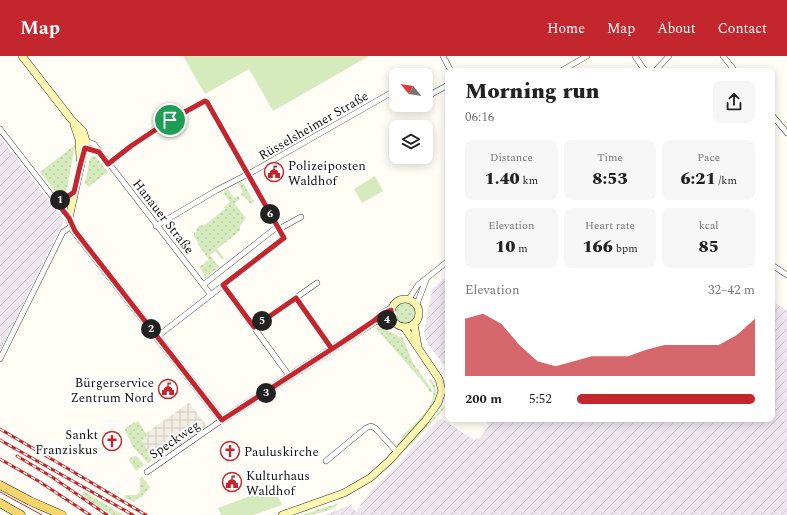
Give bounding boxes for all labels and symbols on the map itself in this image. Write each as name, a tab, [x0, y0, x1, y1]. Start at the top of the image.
north arrow	[389, 68, 433, 112]
street label: Rüsselsheimer Straße	[255, 86, 372, 166]
pin	[153, 103, 187, 137]
place label: Polizeiposten Waldhof	[288, 156, 366, 191]
public building icon: Polizeiposten Waldhof	[263, 161, 285, 183]
street label: Hanauer Straße	[128, 175, 199, 258]
pin: 1	[50, 190, 70, 210]
pin: 6	[260, 204, 280, 224]
pin: 4	[377, 310, 397, 330]
pin: 5	[252, 311, 272, 331]
pin: 2	[141, 319, 161, 339]
place label: Bürgerservice Zentrum Nord	[71, 373, 154, 408]
public building icon: Bürgerservice Zentrum Nord	[157, 378, 179, 400]
pin: 3	[256, 383, 276, 403]
street label: Speckweg	[145, 416, 204, 464]
place label: Sankt Franziskus	[35, 425, 98, 460]
church icon: Sankt Franziskus	[101, 430, 123, 452]
church icon: Pauluskirche	[219, 440, 241, 462]
place label: Pauluskirche	[244, 442, 319, 462]
place label: Kulturhaus Waldhof	[246, 466, 310, 501]
public building icon: Kulturhaus Waldhof	[221, 471, 243, 493]

